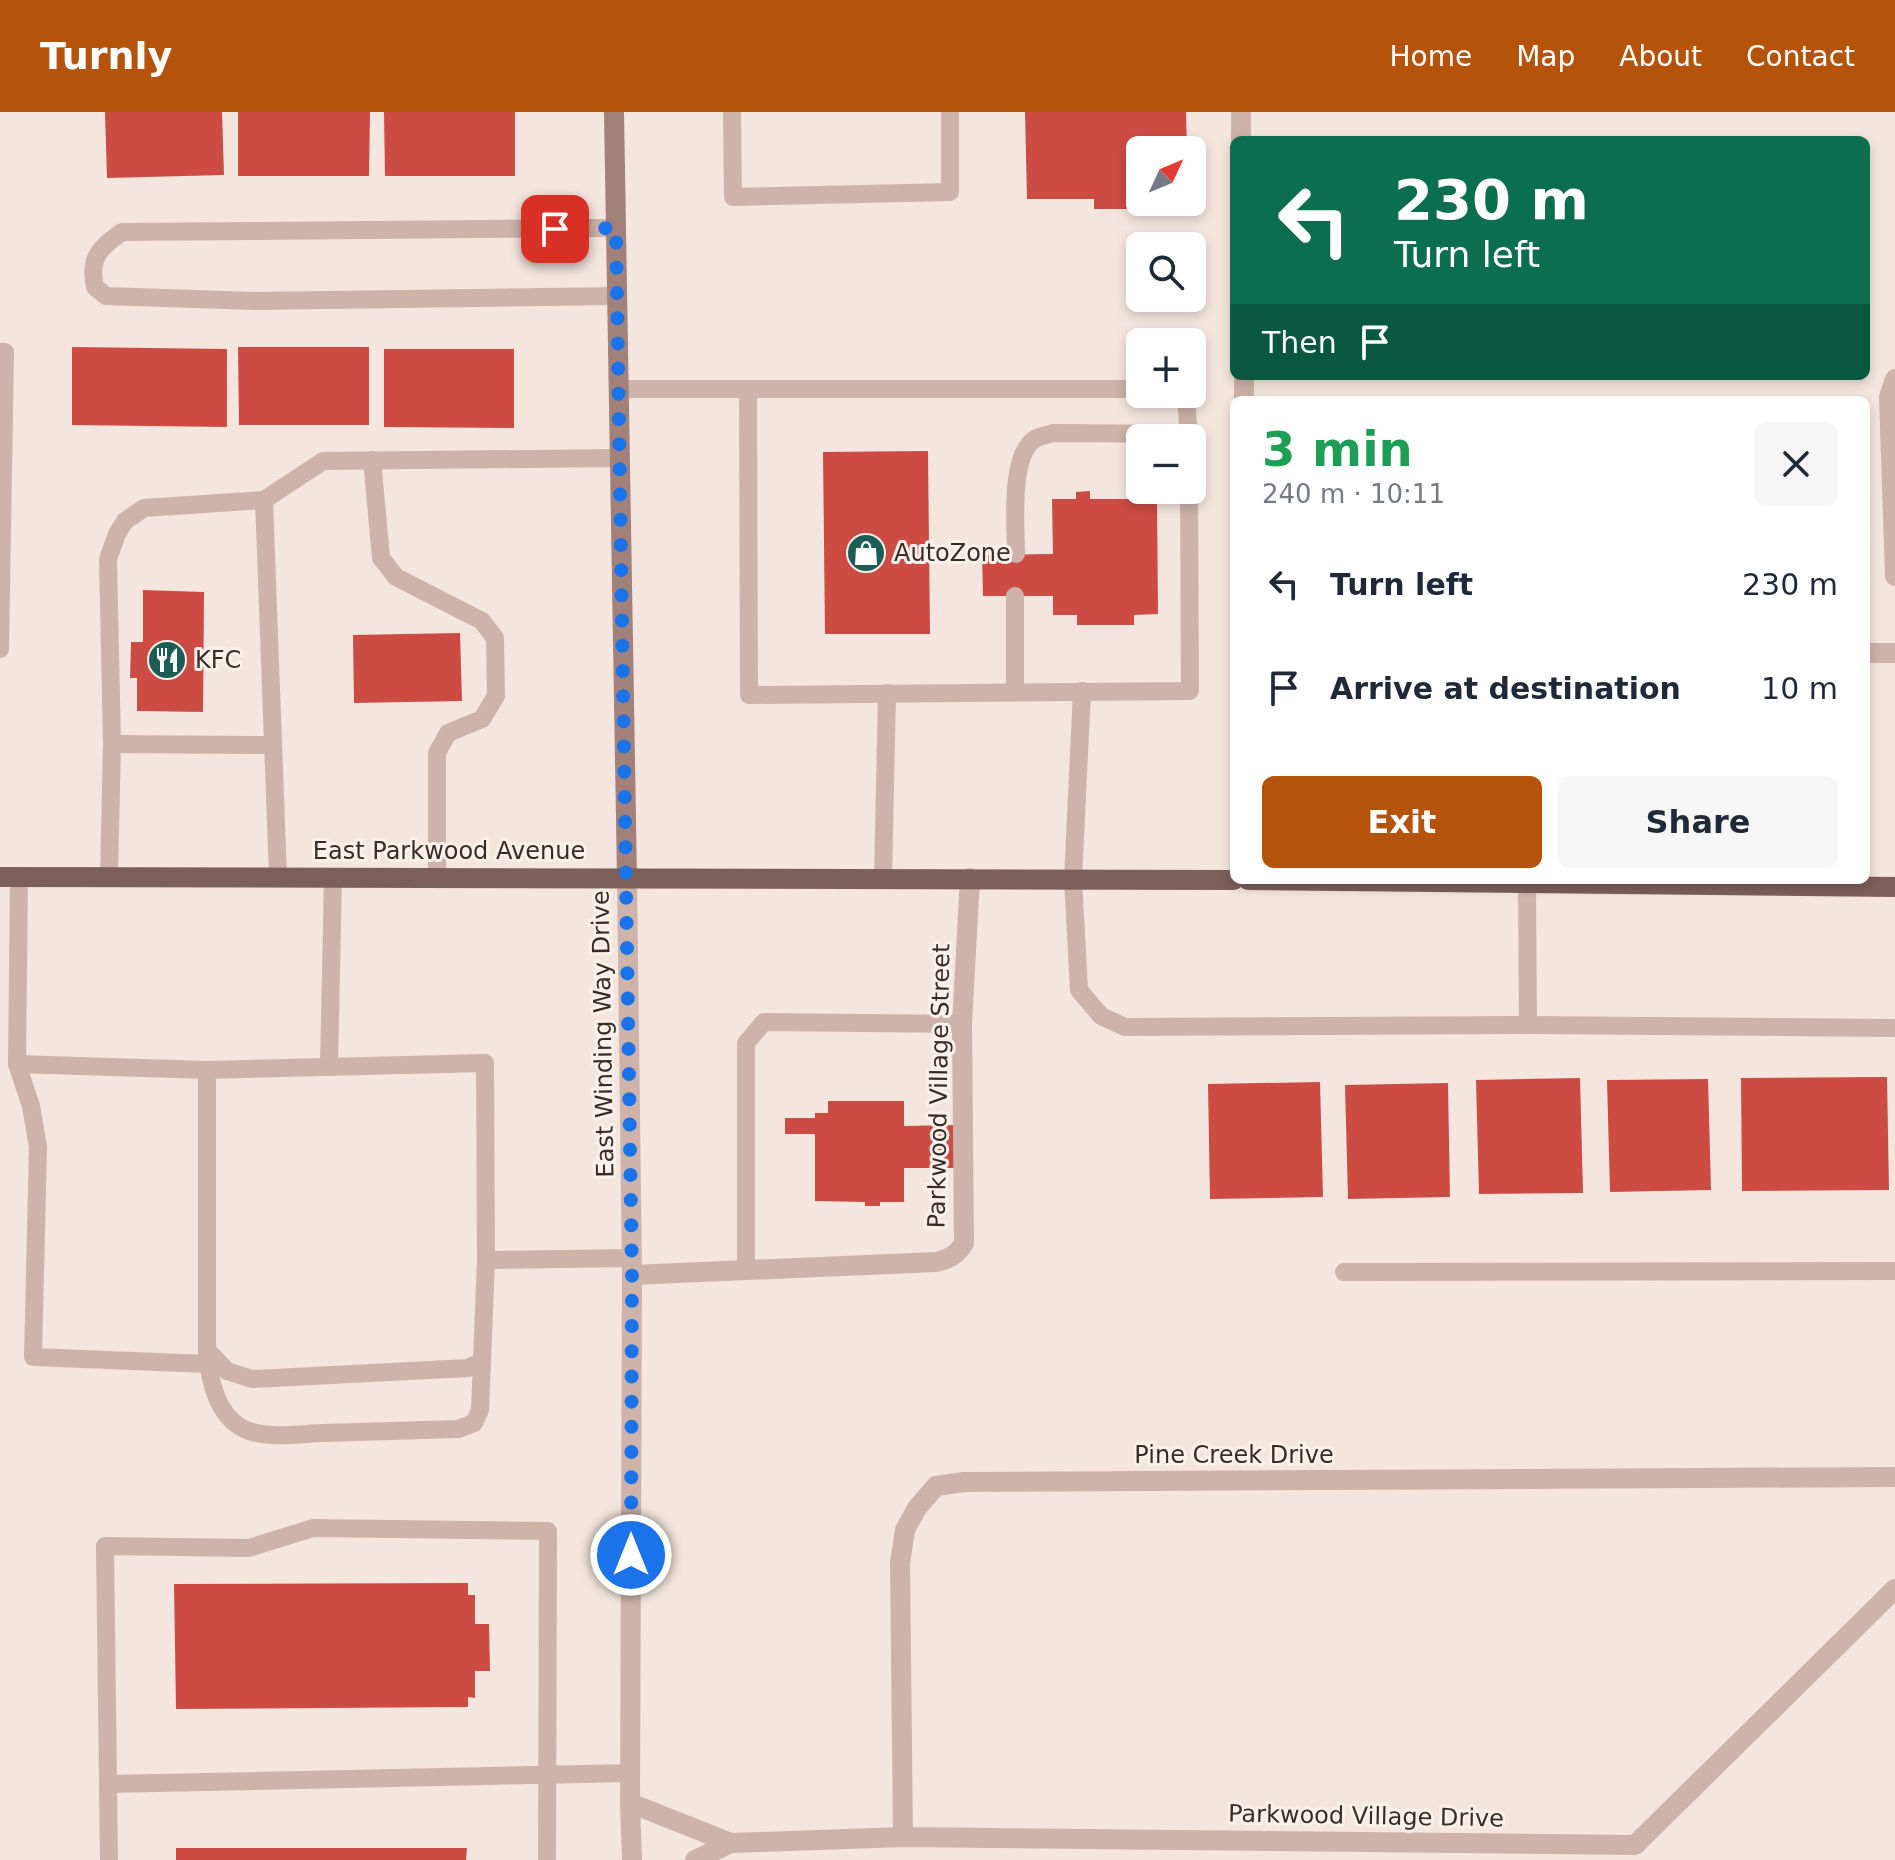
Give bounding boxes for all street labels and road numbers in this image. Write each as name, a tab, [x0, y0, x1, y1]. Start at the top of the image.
street label: East Parkwood Avenue	[313, 837, 585, 865]
street label: East Winding Way Drive	[586, 890, 620, 1178]
street label: Parkwood Village Street	[923, 943, 955, 1229]
street label: Pine Creek Drive	[1134, 1441, 1334, 1469]
street label: Parkwood Village Drive	[1228, 1800, 1504, 1832]

